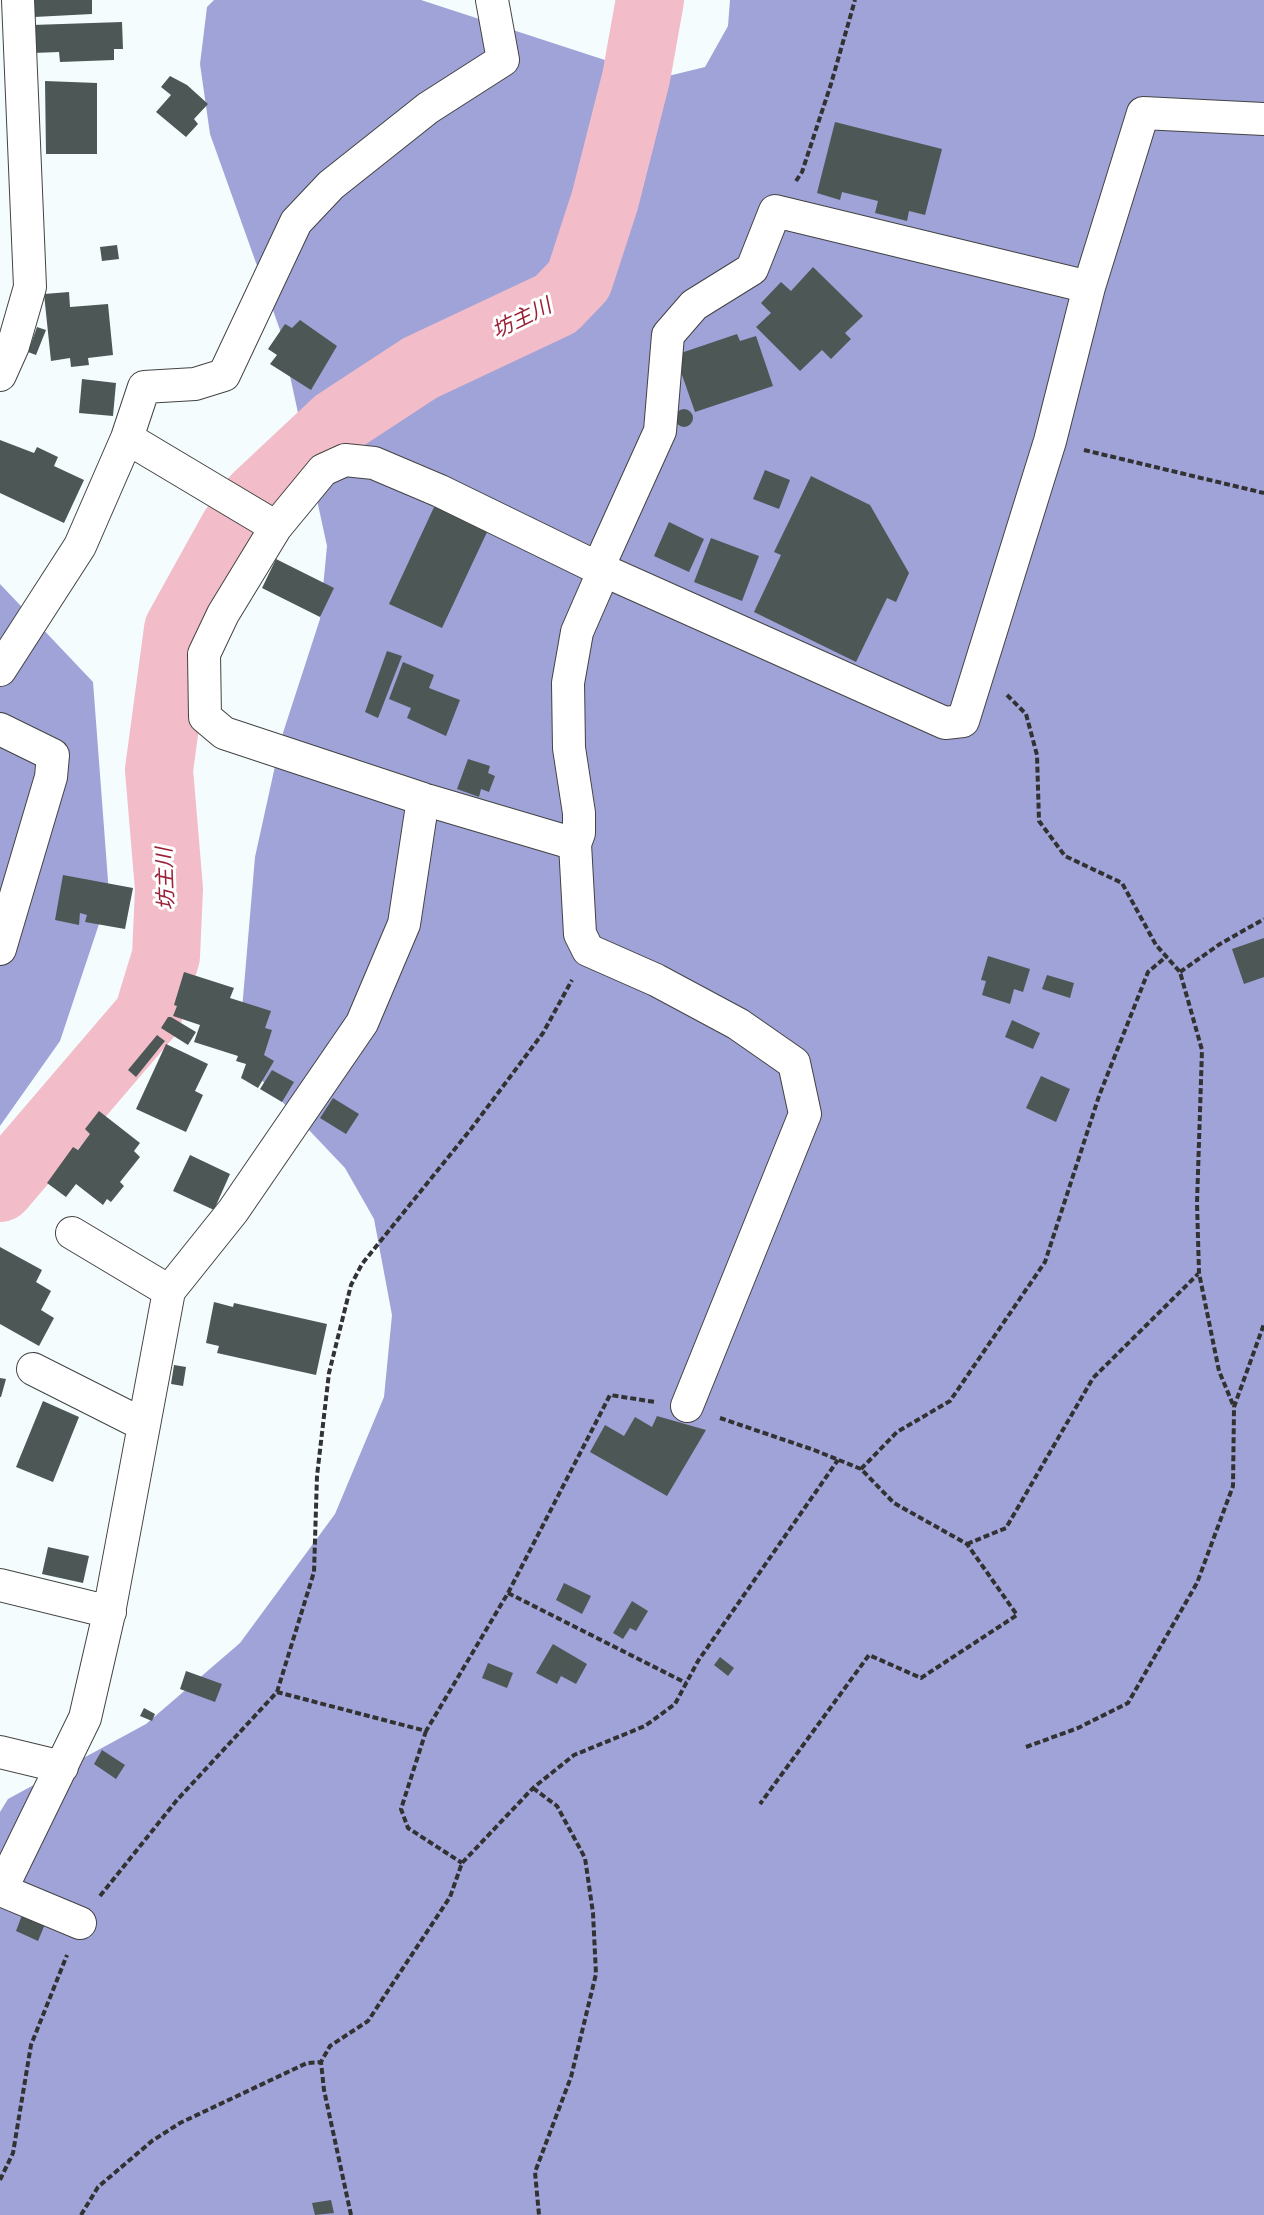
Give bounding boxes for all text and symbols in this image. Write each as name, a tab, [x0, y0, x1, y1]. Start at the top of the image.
water label: 坊主川	[488, 294, 556, 344]
water label: 坊主川	[152, 847, 180, 911]

